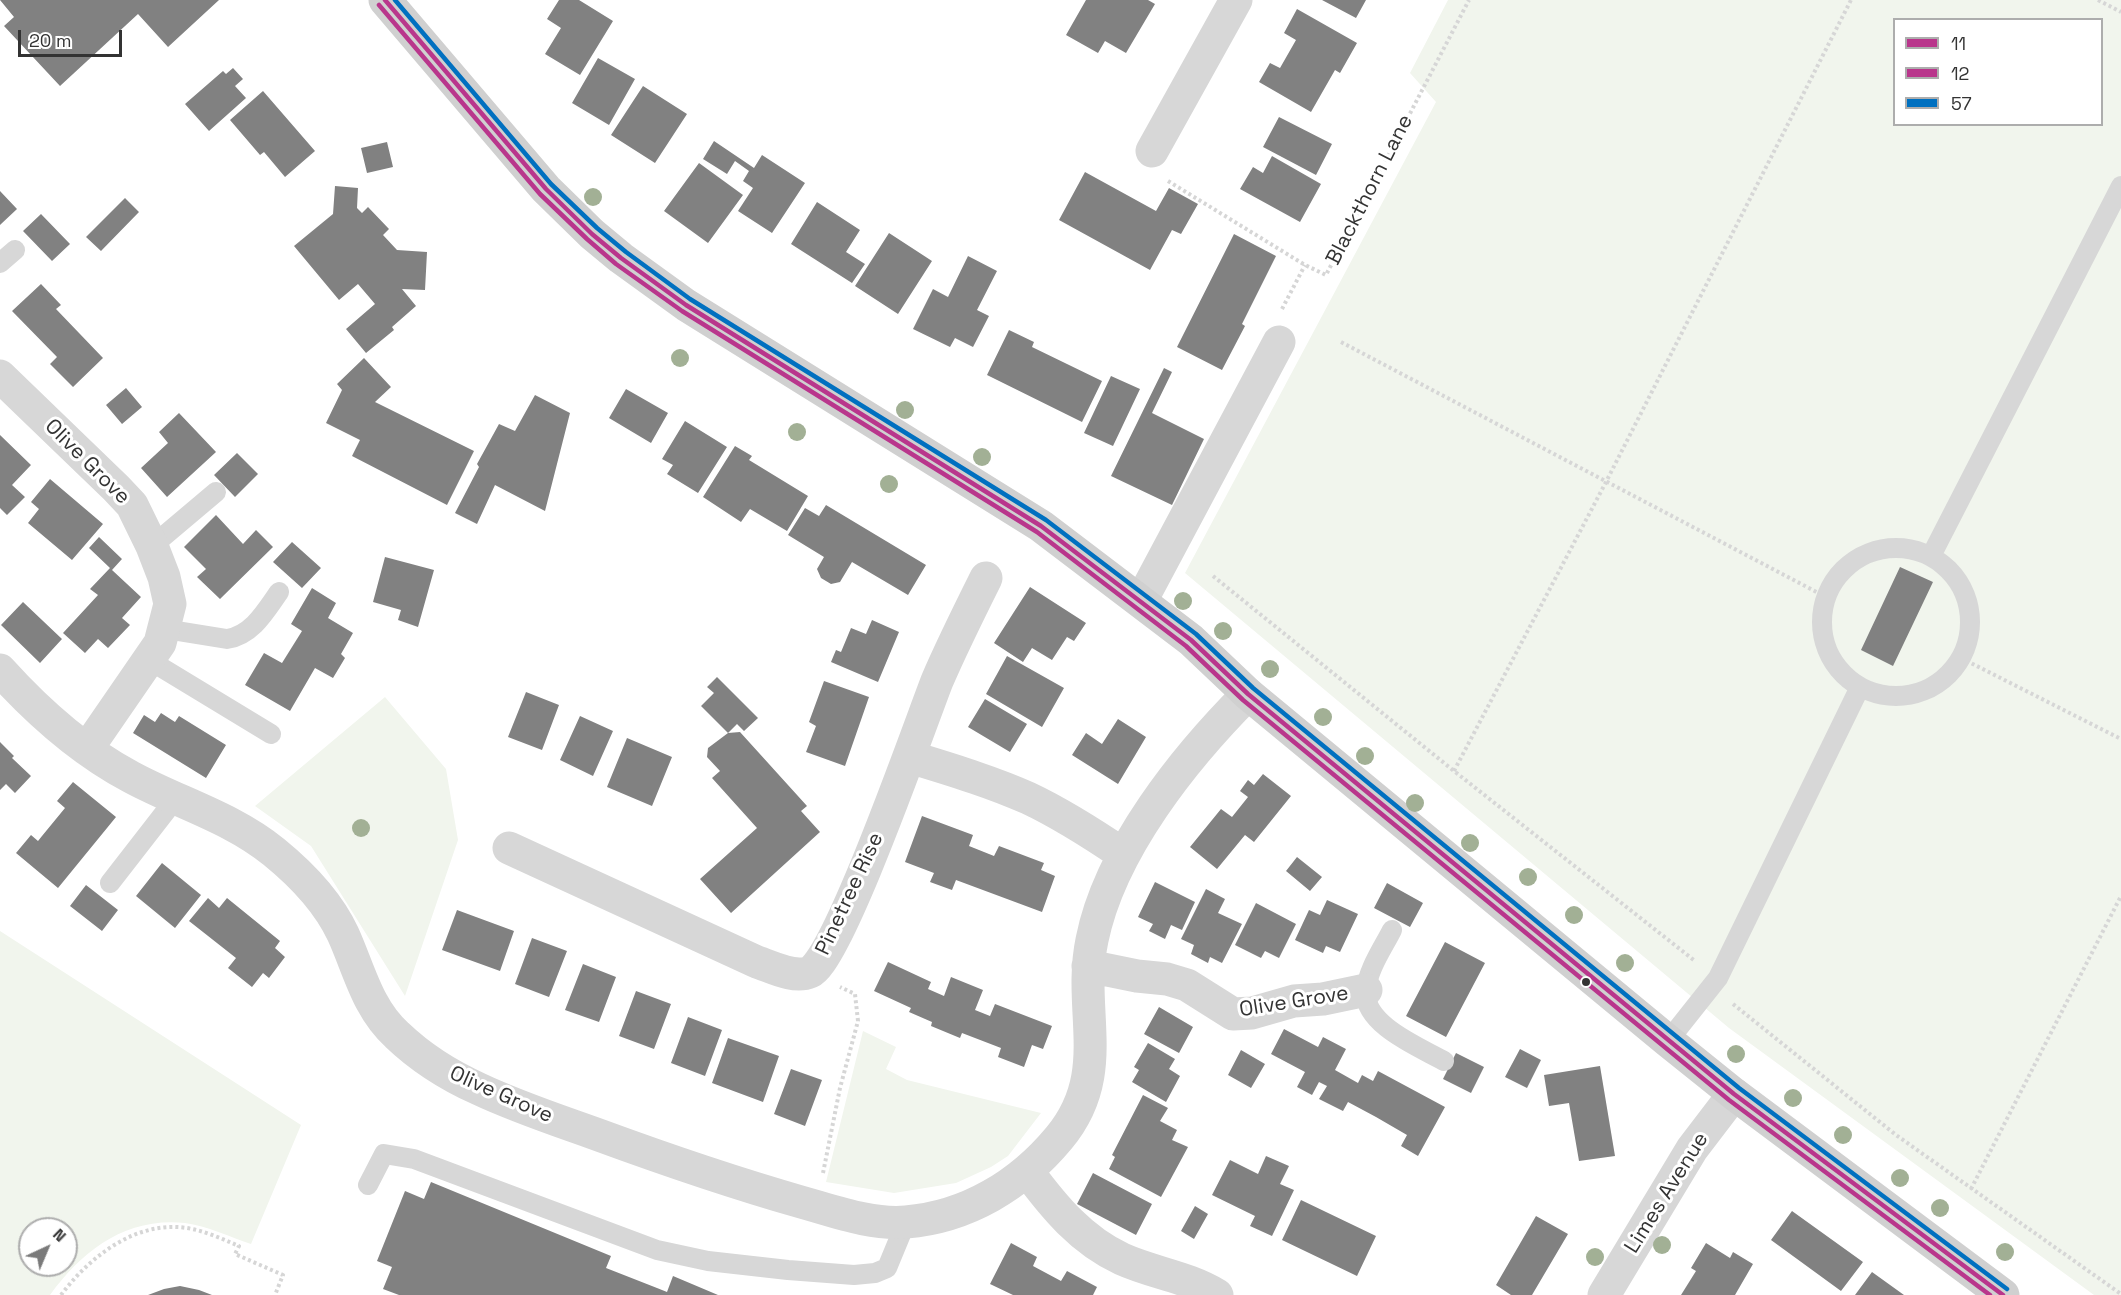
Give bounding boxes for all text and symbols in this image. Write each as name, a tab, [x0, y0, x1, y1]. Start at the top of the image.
scale bar	[21, 18, 124, 56]
legend	[1893, 18, 2103, 126]
text: 20 m	[29, 29, 72, 52]
text: 11	[1951, 32, 1966, 55]
text: 12	[1951, 62, 1969, 85]
text: 57	[1951, 92, 1972, 115]
street label: Blackthorn Lane	[1321, 111, 1419, 269]
street label: Olive Grove	[39, 414, 135, 510]
street label: Pinetree Rise	[811, 829, 889, 959]
unlabelled marker	[1580, 976, 1592, 988]
street label: Olive Grove	[1238, 981, 1350, 1023]
street label: Olive Grove	[445, 1061, 557, 1129]
street label: Limes Avenue	[1620, 1128, 1714, 1258]
north arrow	[18, 1217, 78, 1277]
text: N	[48, 1224, 71, 1246]

